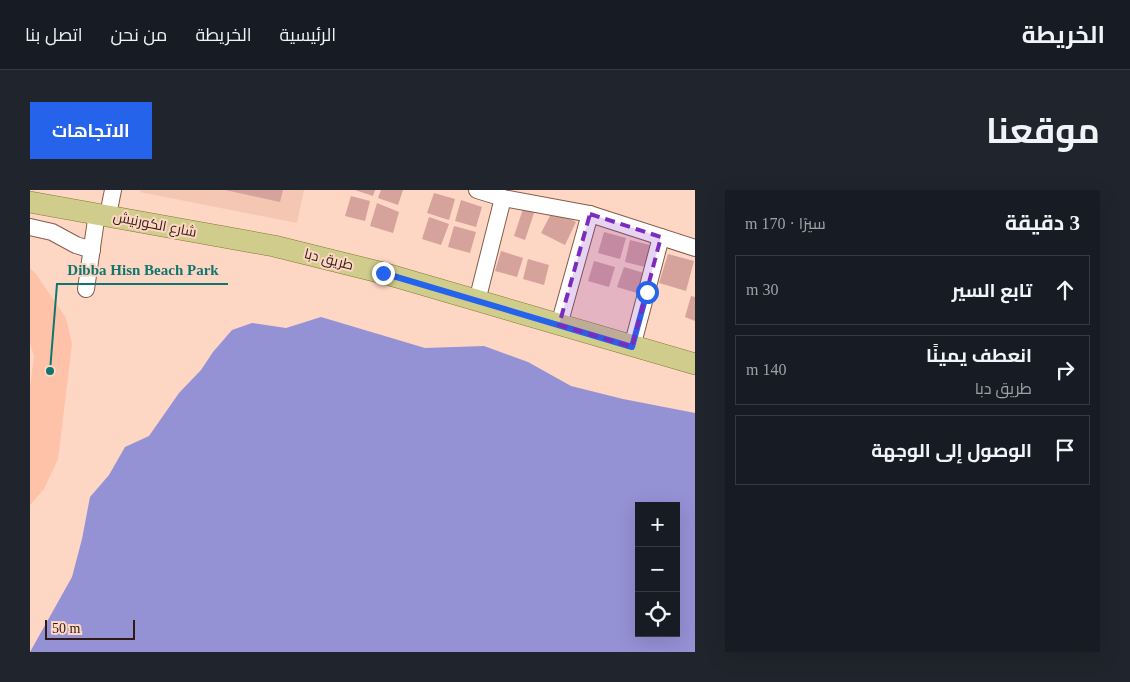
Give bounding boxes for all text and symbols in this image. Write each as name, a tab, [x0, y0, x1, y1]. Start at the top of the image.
text: الخريطة	[1022, 22, 1105, 48]
text: اتصل بنا	[25, 25, 83, 45]
text: من نحن	[111, 25, 167, 45]
text: الخريطة	[195, 25, 252, 45]
text: الرئيسية	[280, 25, 336, 45]
button: الاتجاهات	[30, 102, 152, 159]
text: موقعنا	[986, 112, 1100, 151]
street label: شارع الكورنيش	[112, 209, 198, 241]
text: 3 دقيقة	[1005, 211, 1080, 235]
text: سيرًا · 170 m	[745, 215, 826, 232]
street label: طريق دبا	[303, 246, 355, 274]
callout: Dibba Hisn Beach Park	[57, 254, 228, 284]
text: Dibba Hisn Beach Park	[67, 262, 219, 278]
route end	[372, 262, 395, 285]
icon: ahead	[1051, 276, 1079, 304]
text: تابع السير	[952, 280, 1032, 301]
route start	[636, 281, 659, 304]
text: 30 m	[746, 281, 778, 298]
text: انعطف يمينًا	[926, 345, 1032, 366]
icon: right	[1051, 356, 1079, 384]
text: 140 m	[746, 361, 786, 378]
text: طريق دبا	[975, 380, 1032, 397]
icon: arrive	[1051, 436, 1079, 464]
text: الوصول إلى الوجهة	[871, 440, 1032, 461]
map controls	[635, 502, 680, 637]
button: +	[635, 502, 680, 547]
button: −	[635, 547, 680, 592]
button: locate	[635, 592, 680, 637]
scale bar	[45, 617, 135, 640]
text: 50 m	[52, 621, 80, 636]

